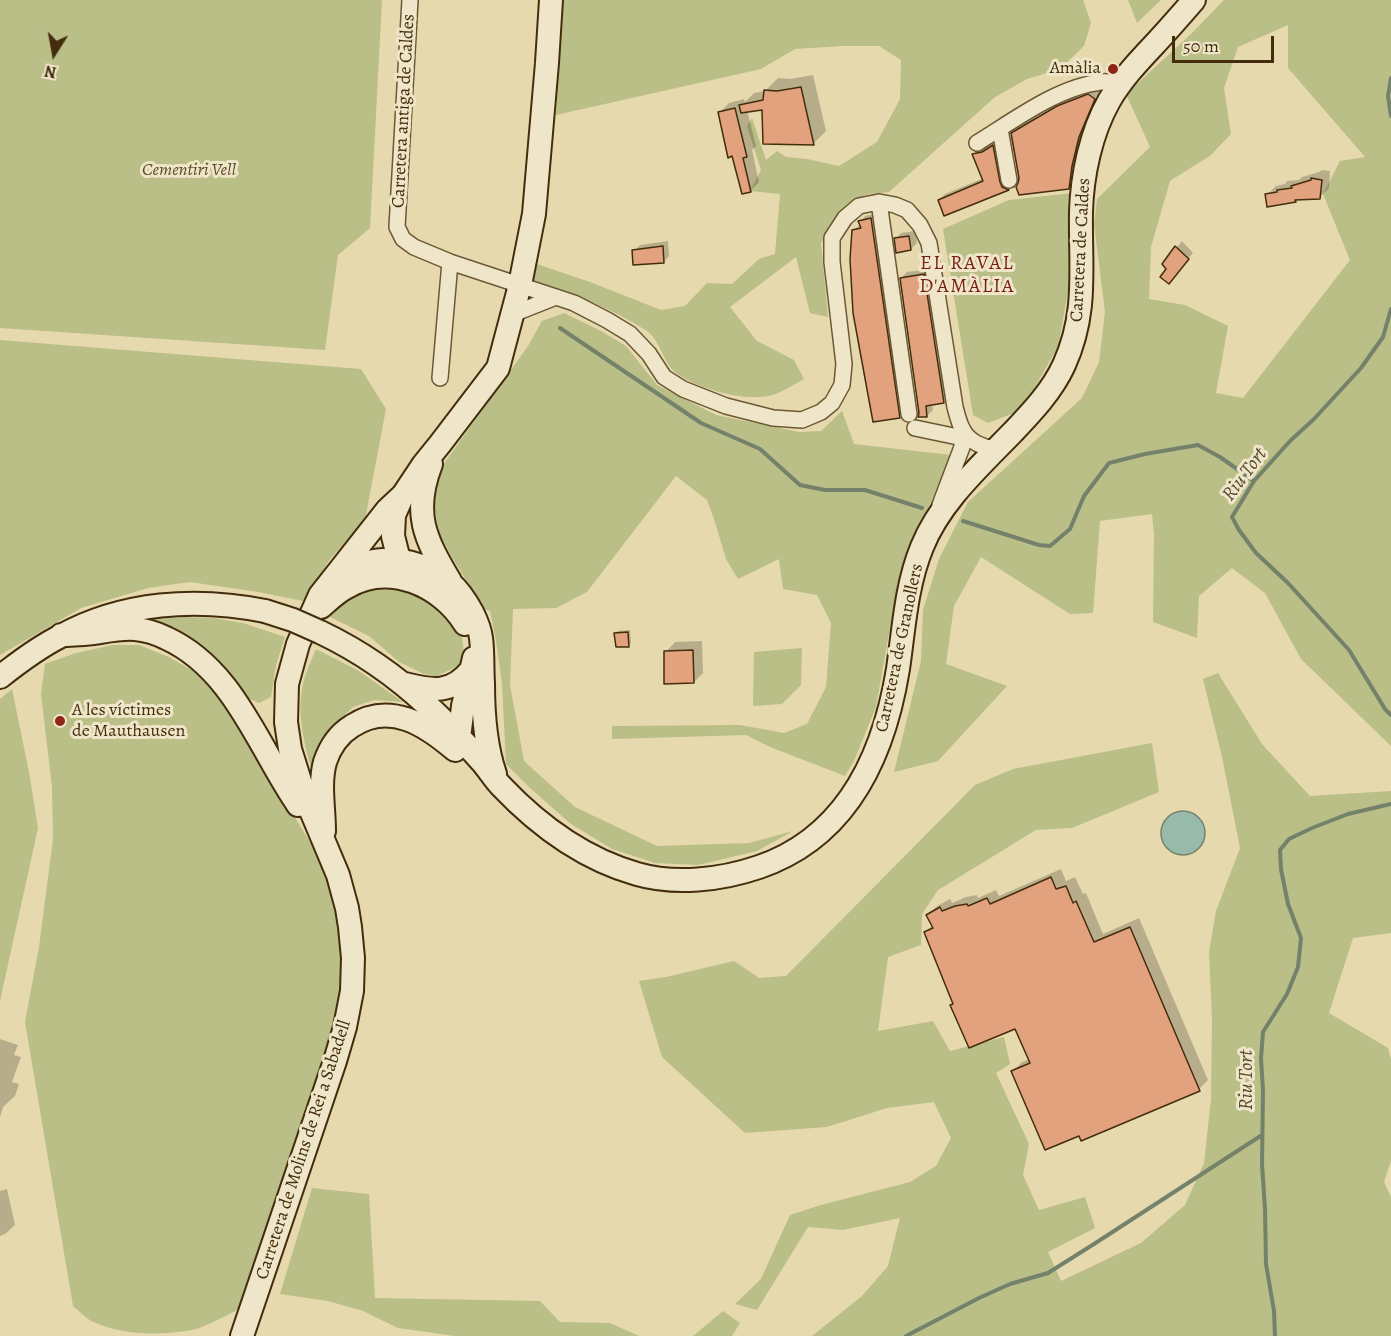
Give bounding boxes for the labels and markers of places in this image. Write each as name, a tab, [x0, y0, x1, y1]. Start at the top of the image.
place label: Amàlia	[1050, 58, 1101, 80]
marker: Amàlia	[1106, 62, 1120, 76]
place label: A les víctimes de Mauthausen	[72, 700, 185, 742]
marker: A les víctimes de Mauthausen	[53, 714, 67, 728]

